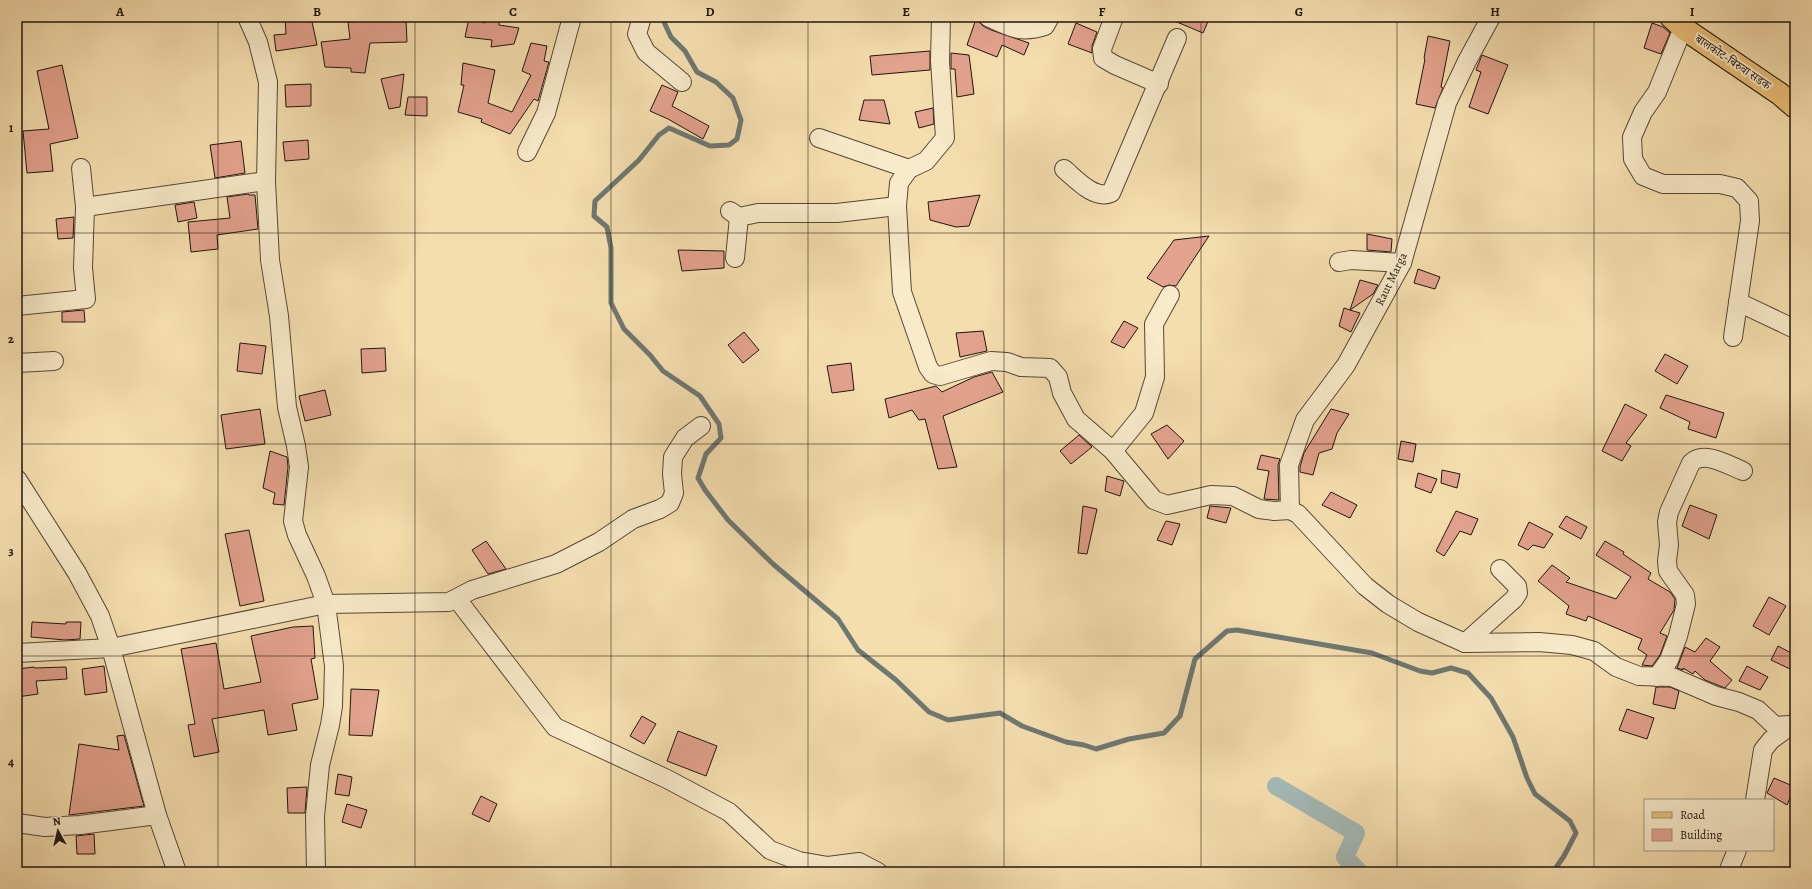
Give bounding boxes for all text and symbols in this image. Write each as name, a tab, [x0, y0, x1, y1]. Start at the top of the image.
text: A	[115, 3, 125, 20]
text: B	[313, 3, 321, 20]
text: C	[509, 3, 517, 20]
text: D	[705, 3, 715, 20]
text: E	[902, 3, 910, 20]
text: F	[1099, 3, 1106, 20]
text: G	[1295, 3, 1303, 20]
text: H	[1490, 3, 1500, 20]
text: I	[1690, 3, 1695, 20]
street label: बालकोट-बिरुवा सडक	[1691, 30, 1775, 94]
text: 1	[9, 119, 14, 136]
street label: Raut Marga	[1371, 249, 1411, 308]
text: 2	[8, 330, 15, 347]
text: 3	[8, 542, 14, 559]
text: 4	[8, 753, 14, 770]
legend	[1644, 799, 1774, 851]
text: Road	[1680, 807, 1706, 823]
north arrow	[38, 811, 78, 851]
text: N	[52, 814, 62, 830]
text: Building	[1680, 827, 1722, 843]

